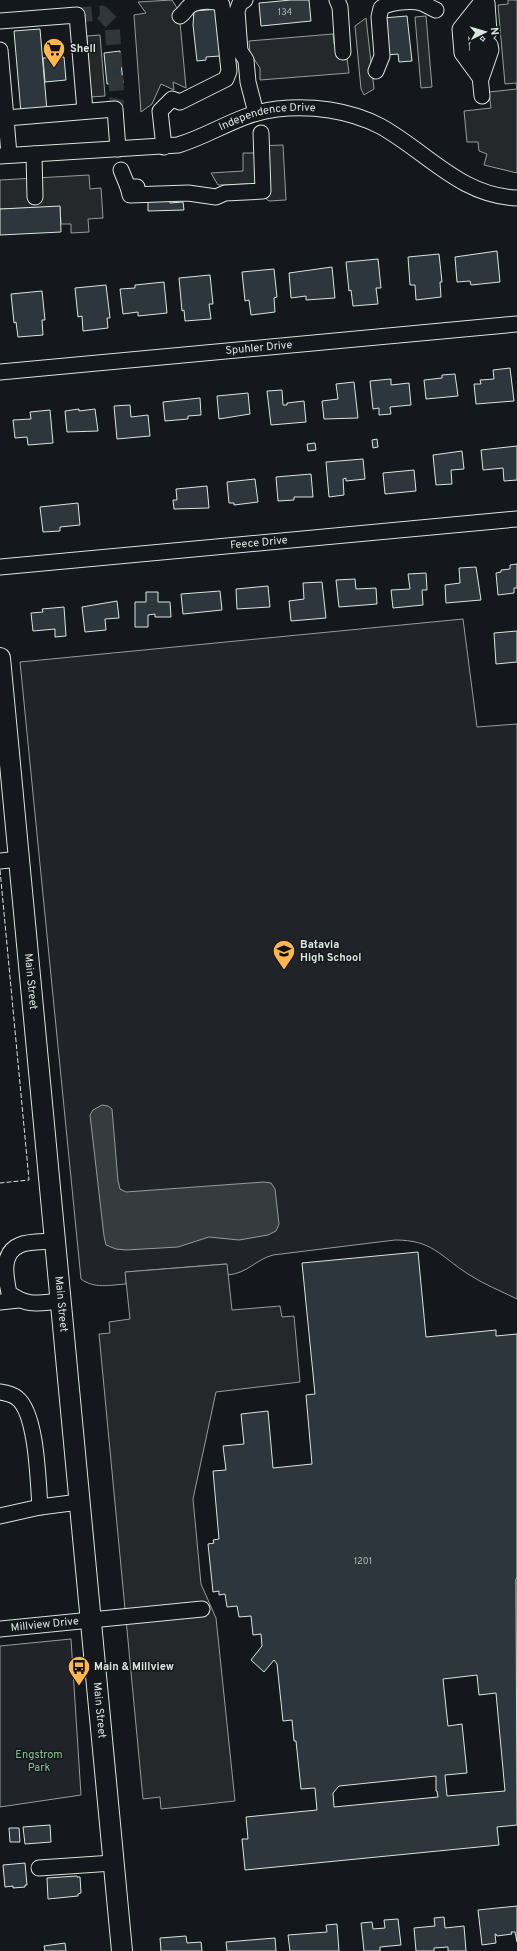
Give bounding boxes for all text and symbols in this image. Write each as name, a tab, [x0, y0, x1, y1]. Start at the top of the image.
house number: 134	[278, 7, 293, 18]
north arrow	[465, 12, 505, 52]
text: N	[487, 27, 501, 36]
supermarket icon: Shell	[41, 36, 67, 69]
place label: Shell	[70, 42, 96, 56]
street label: Independence Drive	[217, 101, 316, 134]
street label: Spuhler Drive	[225, 338, 293, 358]
street label: Feece Drive	[229, 533, 288, 553]
school or university icon: Batavia High School	[271, 938, 297, 971]
place label: Batavia High School	[300, 938, 361, 965]
street label: Main Street	[21, 953, 40, 1010]
street label: Main Street	[51, 1275, 71, 1333]
house number: 1201	[354, 1556, 372, 1567]
street label: Millview Drive	[10, 1614, 79, 1635]
bus stop icon: Main & Millview	[66, 1654, 92, 1687]
place label: Main & Millview	[94, 1660, 174, 1674]
street label: Main Street	[90, 1682, 109, 1739]
park label: Engstrom Park	[15, 1748, 63, 1775]

